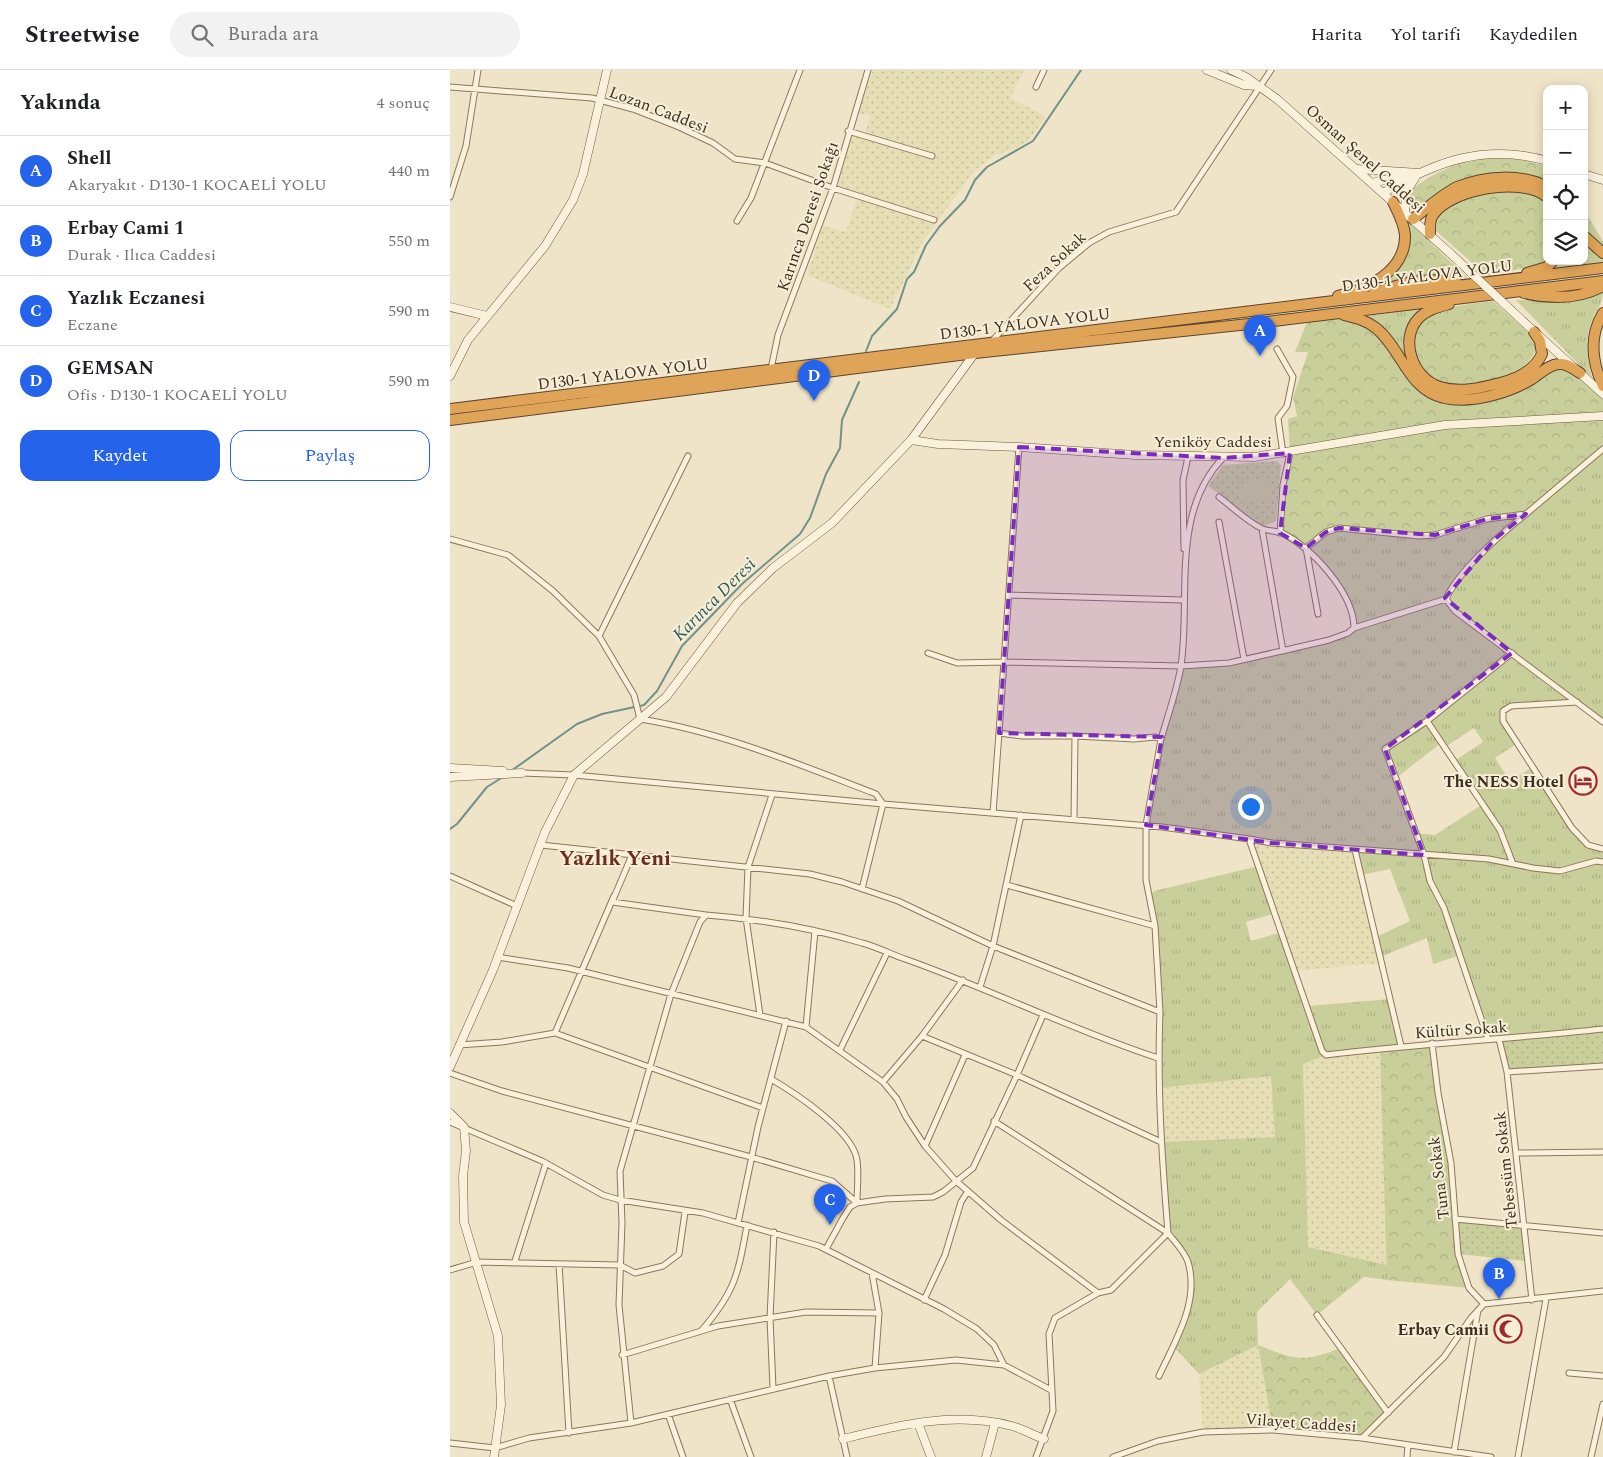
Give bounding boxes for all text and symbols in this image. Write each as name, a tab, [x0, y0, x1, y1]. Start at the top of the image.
search box	[170, 12, 520, 57]
text: Streetwise	[25, 17, 140, 53]
text: Burada ara	[228, 20, 319, 49]
icon: search	[188, 21, 216, 49]
text: Harita	[1311, 21, 1362, 48]
text: Yol tarifi	[1390, 21, 1461, 48]
text: Kaydedilen	[1489, 21, 1578, 48]
street label: Lozan Caddesi	[606, 80, 712, 140]
map controls	[1543, 85, 1588, 265]
button: +	[1543, 85, 1588, 130]
text: Yakında	[20, 87, 101, 119]
text: 4 sonuç	[376, 91, 430, 115]
street label: Osman Şenel Caddesi	[1300, 98, 1431, 219]
button: −	[1543, 130, 1588, 175]
street label: Karınca Deresi Sokağı	[771, 138, 845, 294]
text: Shell	[67, 144, 111, 173]
text: A	[30, 159, 42, 183]
text: 440 m	[388, 159, 430, 183]
text: Akaryakıt · D130-1 KOCAELİ YOLU	[67, 173, 327, 197]
button: locate	[1543, 175, 1588, 220]
text: Erbay Cami 1	[67, 214, 185, 243]
button: layers	[1543, 220, 1588, 265]
street label: Feza Sokak	[1017, 226, 1092, 298]
text: B	[30, 229, 42, 253]
text: 550 m	[388, 229, 430, 253]
text: Durak · Ilıca Caddesi	[67, 243, 216, 267]
street label: D130-1 YALOVA YOLU	[1340, 254, 1514, 298]
text: Yazlık Eczanesi	[67, 284, 205, 313]
text: C	[30, 299, 42, 323]
text: 590 m	[388, 299, 430, 323]
street label: D130-1 YALOVA YOLU	[938, 302, 1112, 346]
text: Eczane	[67, 313, 118, 337]
pin: A	[1244, 315, 1276, 356]
street label: D130-1 YALOVA YOLU	[536, 352, 710, 396]
text: GEMSAN	[67, 354, 154, 383]
pin: D	[798, 360, 830, 401]
text: D	[30, 369, 42, 393]
text: 590 m	[388, 369, 430, 393]
text: Ofis · D130-1 KOCAELİ YOLU	[67, 383, 288, 407]
button: Kaydet	[20, 430, 220, 481]
button: Paylaş	[230, 430, 430, 481]
street label: Yeniköy Caddesi	[1154, 430, 1272, 454]
water label: Karınca Deresi	[666, 551, 762, 647]
hotel icon: The NESS Hotel	[1568, 766, 1598, 796]
place label: The NESS Hotel	[1443, 770, 1564, 794]
your location	[1238, 794, 1264, 820]
district label: Yazlık Yeni	[559, 843, 671, 875]
street label: Kültür Sokak	[1414, 1015, 1508, 1045]
street label: Tebessüm Sokak	[1488, 1110, 1524, 1230]
street label: Tuna Sokak	[1422, 1135, 1456, 1221]
pin: C	[814, 1184, 846, 1225]
pin: B	[1483, 1258, 1515, 1299]
mosque icon: Erbay Camii	[1493, 1314, 1523, 1344]
place label: Erbay Camii	[1397, 1318, 1489, 1342]
street label: Vilayet Caddesi	[1245, 1407, 1357, 1439]

